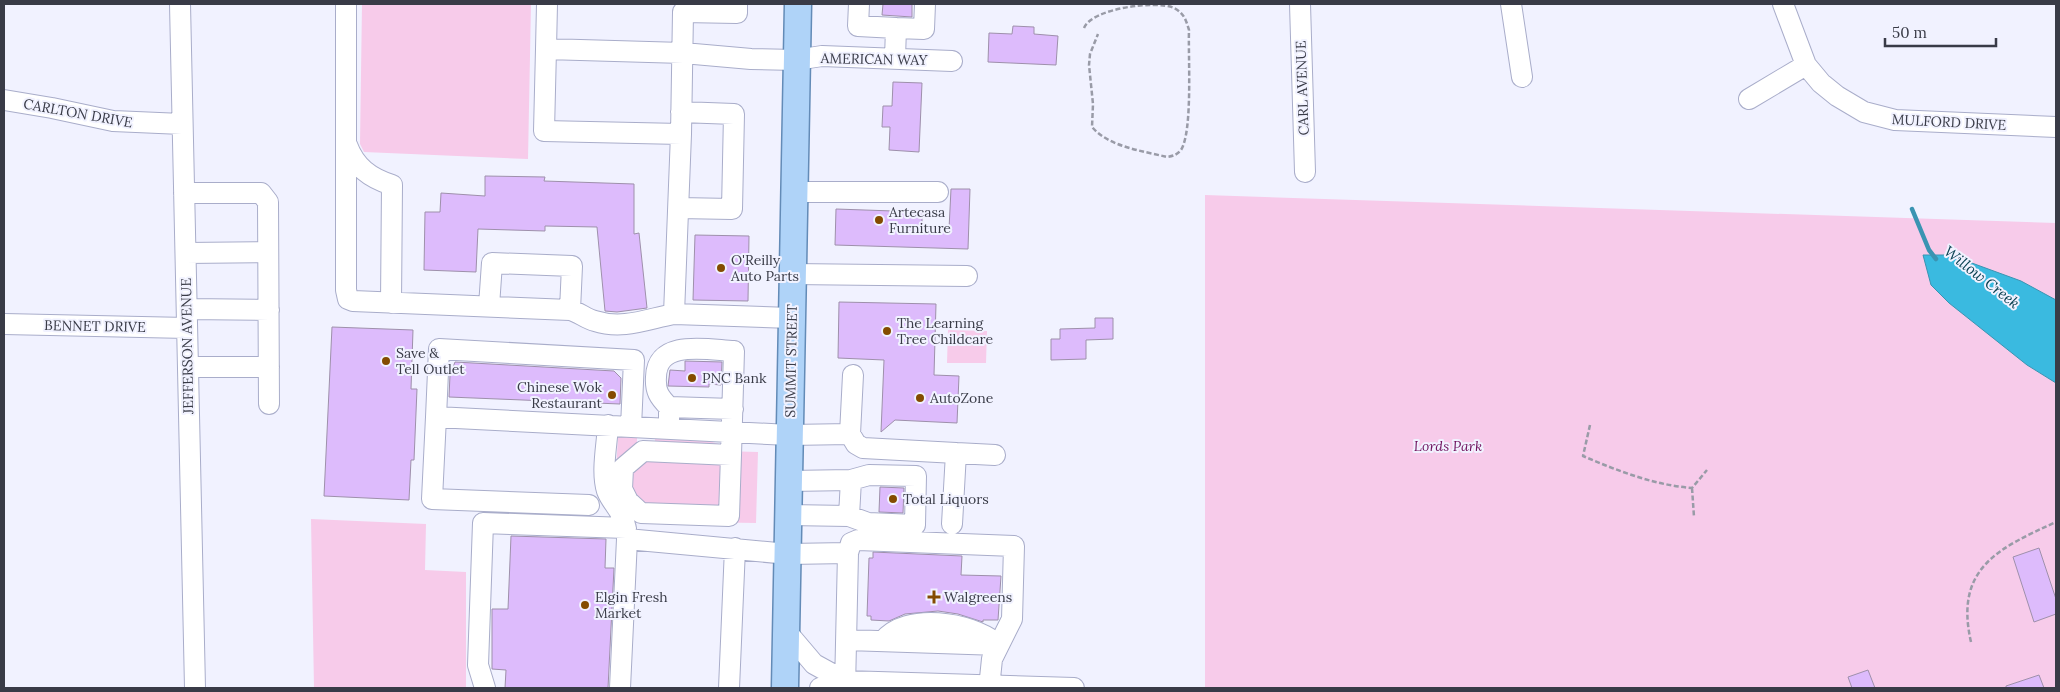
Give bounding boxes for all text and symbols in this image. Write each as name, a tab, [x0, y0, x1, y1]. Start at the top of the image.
scale bar	[1885, 15, 1996, 47]
text: 50 m	[1892, 23, 1927, 42]
street label: CARL AVENUE	[1291, 40, 1313, 136]
street label: AMERICAN WAY	[819, 49, 929, 69]
street label: CARLTON DRIVE	[22, 95, 134, 131]
street label: MULFORD DRIVE	[1891, 110, 2007, 134]
place label: Artecasa Furniture	[888, 203, 951, 237]
marker: Artecasa Furniture	[873, 214, 885, 226]
water label: Willow Creek	[1940, 242, 2024, 313]
place label: O'Reilly Auto Parts	[730, 251, 799, 285]
marker: O'Reilly Auto Parts	[715, 262, 727, 274]
street label: JEFFERSON AVENUE	[177, 278, 197, 415]
street label: SUMMIT STREET	[781, 304, 801, 418]
place label: The Learning Tree Childcare	[897, 314, 993, 348]
street label: BENNET DRIVE	[44, 316, 146, 336]
marker: The Learning Tree Childcare	[881, 325, 893, 337]
place label: Save & Tell Outlet	[396, 344, 465, 378]
marker: Save & Tell Outlet	[380, 355, 392, 367]
place label: PNC Bank	[702, 369, 767, 387]
marker: PNC Bank	[686, 372, 698, 384]
place label: Chinese Wok Restaurant	[517, 378, 603, 412]
marker: Chinese Wok Restaurant	[606, 389, 618, 401]
place label: AutoZone	[929, 389, 994, 407]
marker: AutoZone	[914, 392, 926, 404]
park label: Lords Park	[1414, 437, 1482, 455]
place label: Total Liquors	[903, 490, 989, 508]
marker: Total Liquors	[887, 493, 899, 505]
place label: Elgin Fresh Market	[595, 588, 668, 622]
place label: Walgreens	[944, 588, 1012, 606]
marker: Walgreens	[928, 591, 940, 603]
marker: Elgin Fresh Market	[579, 599, 591, 611]

